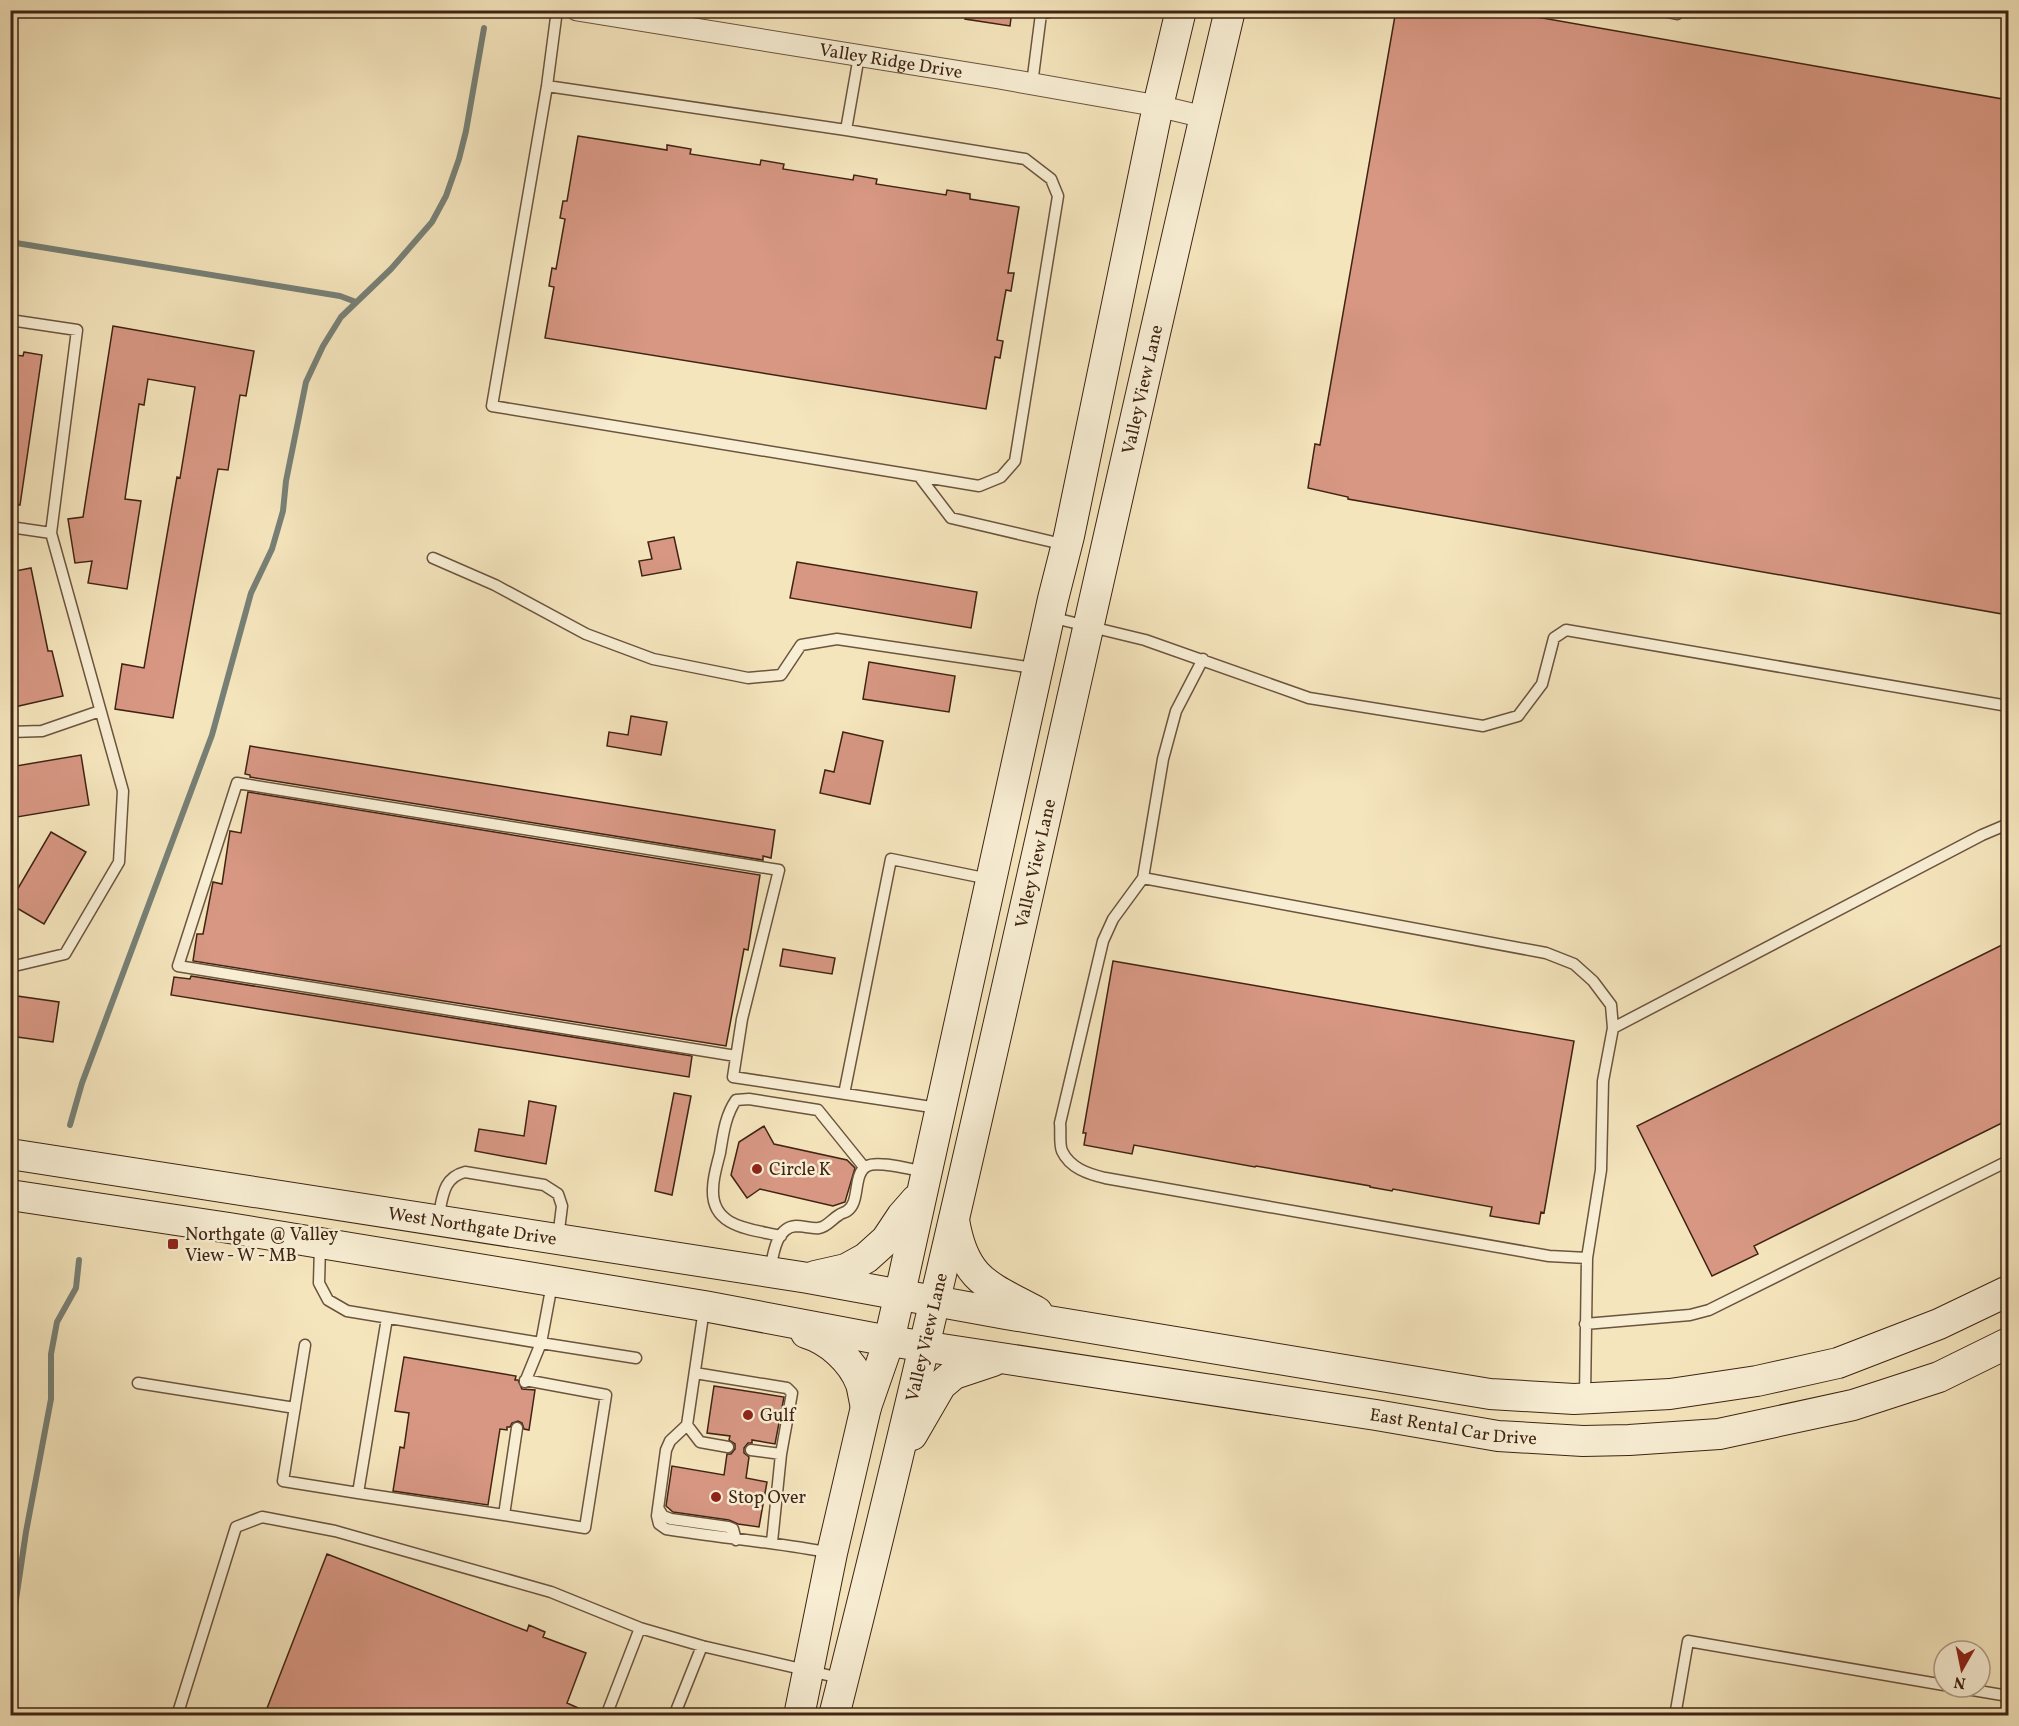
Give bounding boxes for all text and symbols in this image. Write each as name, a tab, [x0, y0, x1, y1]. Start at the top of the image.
street label: Valley Ridge Drive	[817, 38, 964, 86]
street label: Valley View Lane	[1117, 323, 1170, 457]
street label: Valley View Lane	[1010, 797, 1063, 931]
place label: Circle K	[769, 1158, 831, 1183]
marker: Circle K	[750, 1162, 764, 1176]
street label: West Northgate Drive	[386, 1202, 558, 1253]
place label: Northgate @ Valley View - W - MB	[185, 1223, 338, 1269]
marker: Northgate @ Valley View - W - MB	[166, 1237, 180, 1251]
street label: Valley View Lane	[900, 1270, 955, 1404]
street label: East Rental Car Drive	[1368, 1403, 1538, 1452]
place label: Gulf	[760, 1404, 797, 1429]
marker: Gulf	[741, 1408, 755, 1422]
place label: Stop Over	[728, 1486, 807, 1511]
marker: Stop Over	[709, 1490, 723, 1504]
north arrow	[1932, 1639, 1992, 1699]
text: N	[1952, 1670, 1967, 1694]

